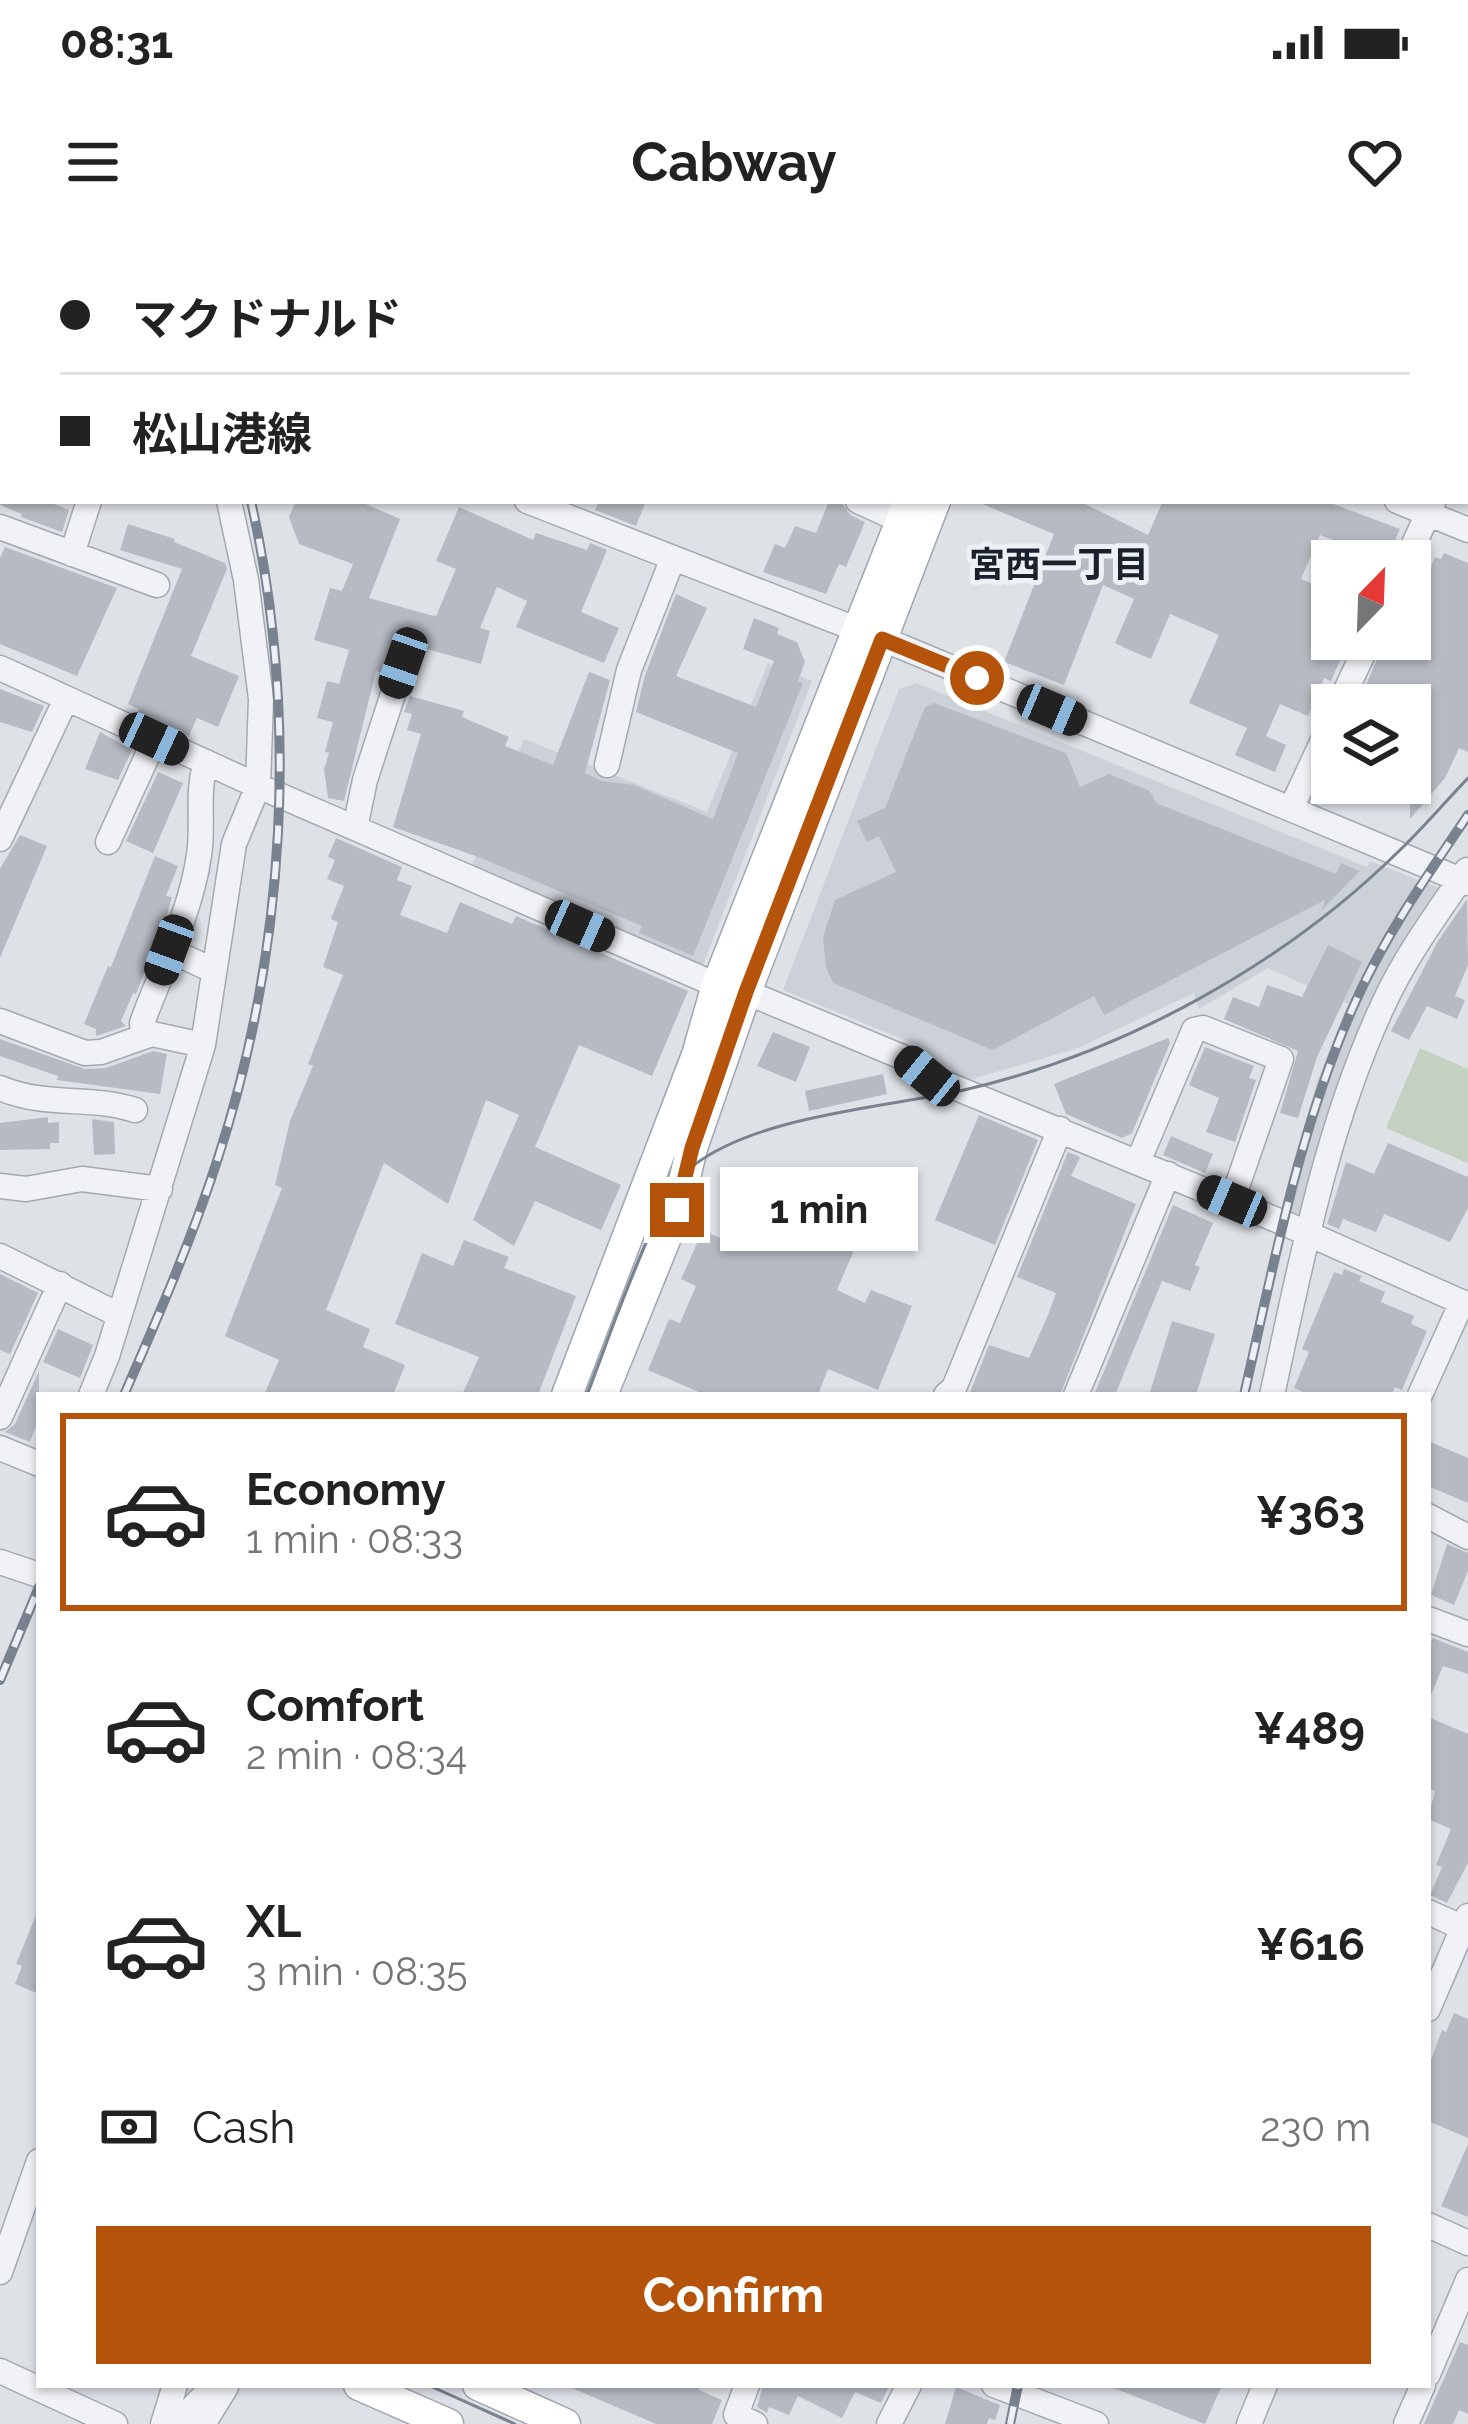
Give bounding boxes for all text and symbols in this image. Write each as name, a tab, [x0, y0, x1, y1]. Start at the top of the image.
text: 08:31	[60, 16, 173, 69]
icon: menu	[60, 129, 126, 195]
icon: heart	[1342, 129, 1408, 195]
text: Cabway	[631, 130, 837, 194]
text: マクドナルド	[132, 293, 402, 346]
text: 松山港線	[132, 408, 312, 461]
north arrow	[1311, 540, 1431, 660]
map controls	[1311, 540, 1431, 804]
district label: 宮西一丁目	[969, 543, 1149, 585]
car	[374, 623, 432, 703]
route start	[950, 651, 1004, 705]
car	[1012, 679, 1092, 741]
button: layers	[1311, 684, 1431, 804]
car	[114, 707, 194, 771]
car	[540, 895, 620, 957]
car	[140, 910, 198, 990]
car	[888, 1039, 966, 1113]
callout: 1 min	[719, 1168, 917, 1252]
car	[1192, 1170, 1272, 1232]
route end	[650, 1183, 704, 1237]
text: 1 min	[770, 1186, 868, 1232]
icon: car	[102, 1458, 210, 1566]
text: Economy	[246, 1463, 446, 1516]
text: ¥363	[1256, 1486, 1365, 1539]
text: 1 min · 08:33	[246, 1516, 463, 1562]
icon: car	[102, 1674, 210, 1782]
text: Comfort	[246, 1679, 424, 1732]
text: ¥489	[1254, 1702, 1365, 1755]
text: 2 min · 08:34	[246, 1732, 467, 1778]
icon: car	[102, 1890, 210, 1998]
text: XL	[246, 1895, 301, 1948]
text: ¥616	[1256, 1918, 1365, 1971]
text: 3 min · 08:35	[246, 1948, 468, 1994]
icon: cash	[96, 2094, 162, 2160]
text: Cash	[192, 2101, 295, 2154]
text: 230 m	[1260, 2104, 1371, 2150]
button: Confirm	[96, 2226, 1371, 2364]

